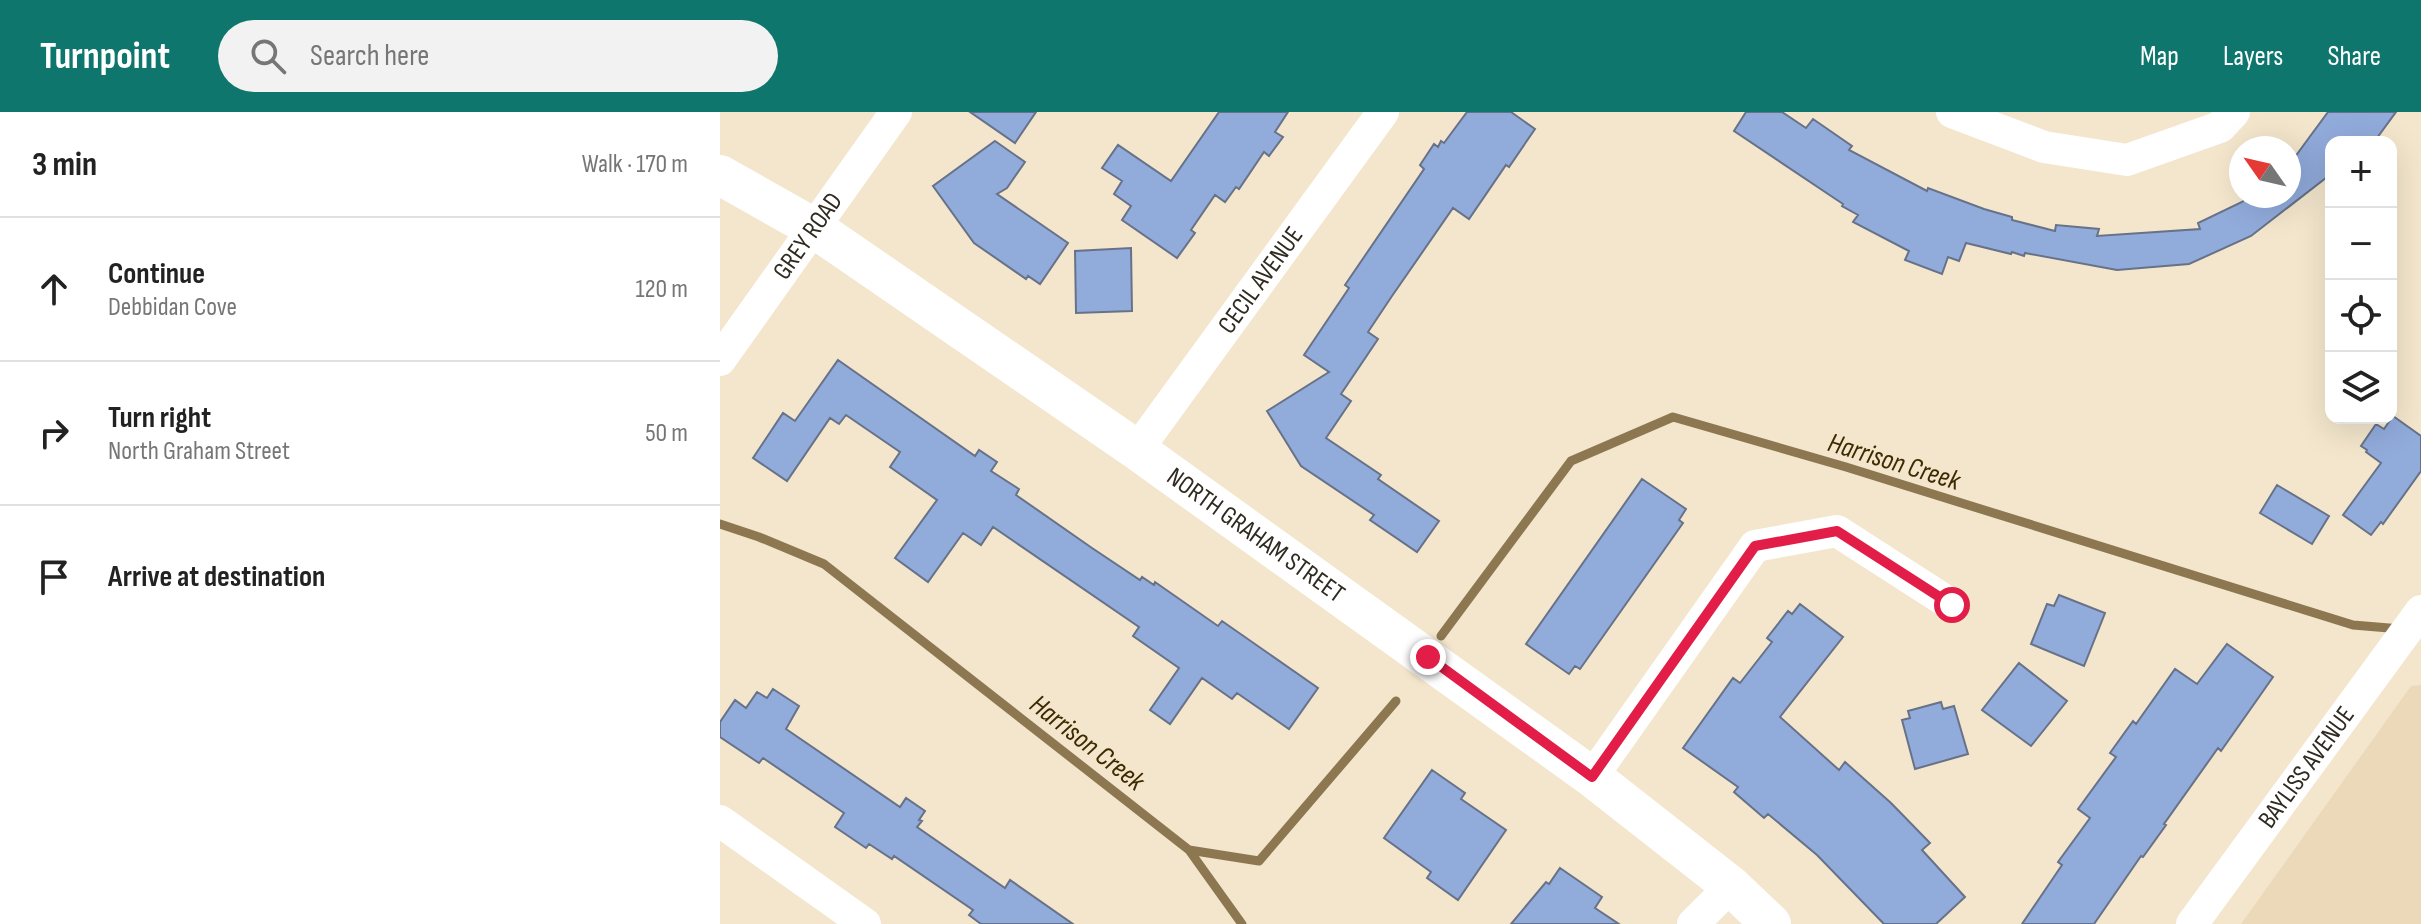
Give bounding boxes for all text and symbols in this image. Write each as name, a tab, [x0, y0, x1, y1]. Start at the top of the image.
search box	[218, 20, 778, 92]
text: Turnpoint	[40, 34, 170, 79]
icon: search	[246, 34, 290, 78]
text: Search here	[310, 38, 429, 74]
text: Map	[2140, 40, 2179, 73]
text: Layers	[2223, 40, 2283, 73]
text: Share	[2327, 40, 2381, 73]
north arrow	[2229, 136, 2301, 208]
map controls	[2325, 136, 2397, 424]
button: +	[2325, 136, 2397, 208]
text: 3 min	[32, 144, 97, 185]
text: Walk · 170 m	[582, 149, 688, 180]
street label: GREY ROAD	[767, 187, 849, 285]
button: −	[2325, 208, 2397, 280]
street label: CECIL AVENUE	[1211, 221, 1310, 340]
text: Continue	[108, 256, 205, 292]
icon: ahead	[32, 267, 76, 311]
text: 120 m	[635, 274, 688, 305]
button: locate	[2325, 280, 2397, 352]
text: Debbidan Cove	[108, 292, 237, 323]
button: layers	[2325, 352, 2397, 424]
text: Turn right	[108, 400, 211, 436]
icon: right	[32, 411, 76, 455]
text: 50 m	[645, 418, 688, 449]
water label: Harrison Creek	[1824, 426, 1966, 498]
text: North Graham Street	[108, 436, 290, 467]
street label: NORTH GRAHAM STREET	[1161, 461, 1350, 609]
icon: arrive	[32, 555, 76, 599]
text: Arrive at destination	[108, 559, 325, 595]
route start	[1934, 587, 1970, 623]
route end	[1410, 639, 1446, 675]
water label: Harrison Creek	[1023, 688, 1152, 799]
street label: BAYLISS AVENUE	[2252, 701, 2361, 834]

